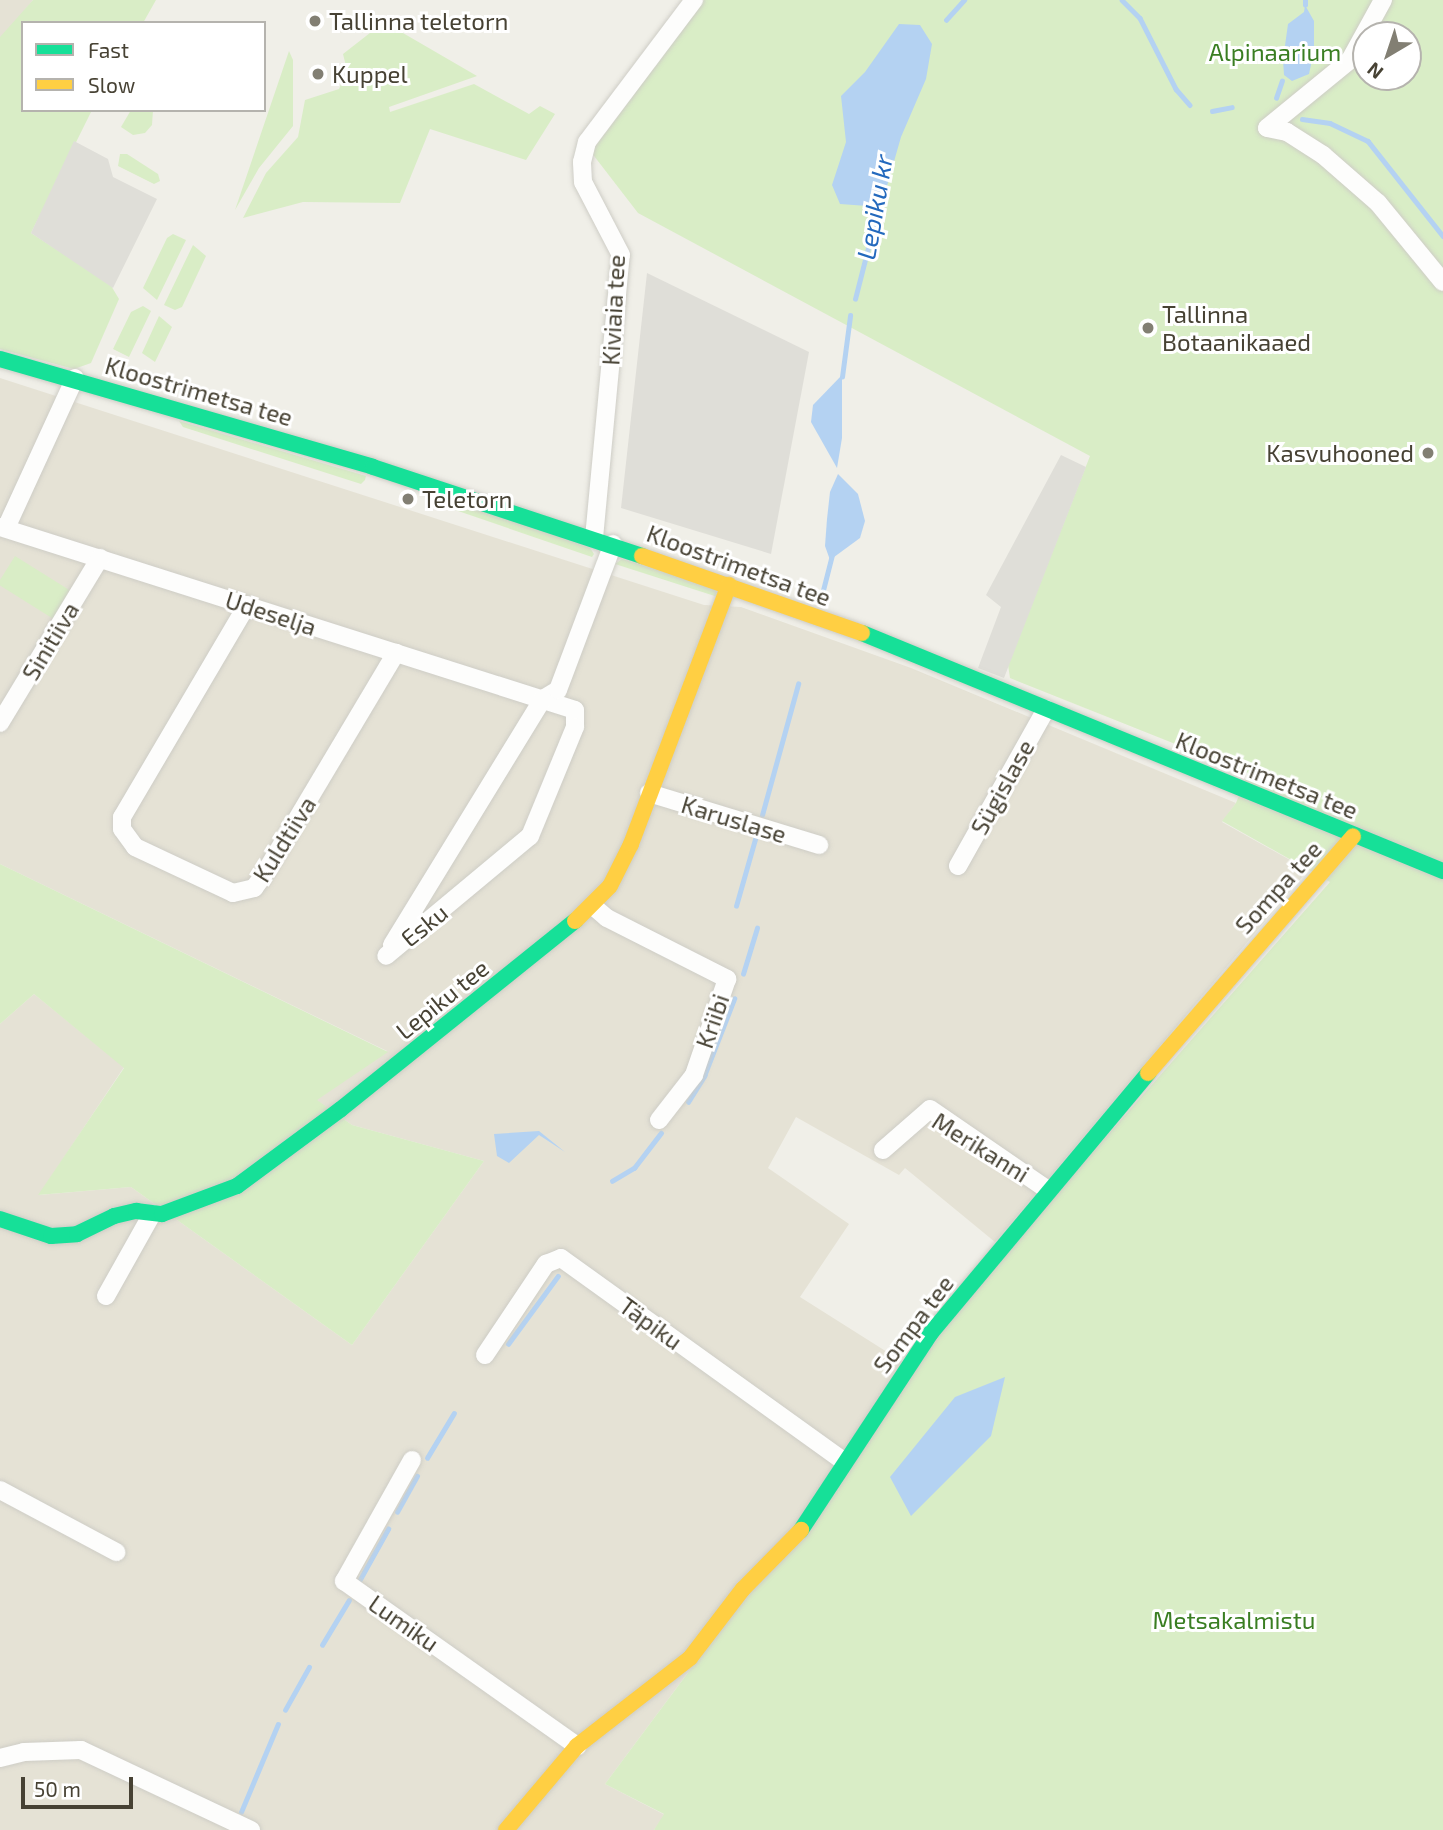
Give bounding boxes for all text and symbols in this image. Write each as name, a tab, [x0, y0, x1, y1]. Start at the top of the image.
place label: Tallinna teletorn	[329, 7, 509, 35]
marker: Tallinna teletorn	[307, 13, 323, 29]
legend	[21, 21, 266, 112]
north arrow	[1352, 21, 1422, 91]
text: Fast	[88, 37, 129, 62]
park label: Alpinaarium	[1209, 38, 1341, 66]
text: N	[1362, 58, 1387, 84]
place label: Kuppel	[332, 60, 408, 88]
marker: Kuppel	[310, 66, 326, 82]
text: Slow	[88, 72, 135, 97]
water label: Lepiku kr	[849, 152, 899, 262]
street label: Kiviaia tee	[596, 254, 630, 366]
place label: Tallinna Botaanikaaed	[1162, 300, 1311, 356]
marker: Tallinna Botaanikaaed	[1140, 320, 1156, 336]
street label: Kloostrimetsa tee	[102, 350, 296, 432]
place label: Kasvuhooned	[1266, 439, 1414, 467]
marker: Kasvuhooned	[1420, 445, 1436, 461]
place label: Teletorn	[422, 485, 513, 513]
marker: Teletorn	[400, 491, 416, 507]
street label: Kloostrimetsa tee	[643, 518, 835, 612]
street label: Udeselja	[222, 585, 320, 641]
street label: Sinitiiva	[15, 597, 85, 685]
street label: Kloostrimetsa tee	[1172, 725, 1362, 825]
street label: Sügislase	[964, 735, 1040, 839]
street label: Karuslase	[678, 789, 790, 849]
street label: Kuldtiiva	[246, 791, 322, 887]
street label: Sompa tee	[1229, 834, 1327, 940]
street label: Esku	[395, 898, 453, 952]
street label: Lepiku tee	[390, 953, 494, 1045]
street label: Kriibi	[689, 990, 735, 1052]
street label: Merikanni	[927, 1106, 1035, 1188]
street label: Sompa tee	[867, 1269, 959, 1379]
street label: Täpiku	[614, 1291, 688, 1355]
street label: Lumiku	[363, 1589, 445, 1657]
park label: Metsakalmistu	[1153, 1606, 1315, 1634]
scale bar	[24, 1764, 136, 1808]
text: 50 m	[34, 1776, 81, 1801]

